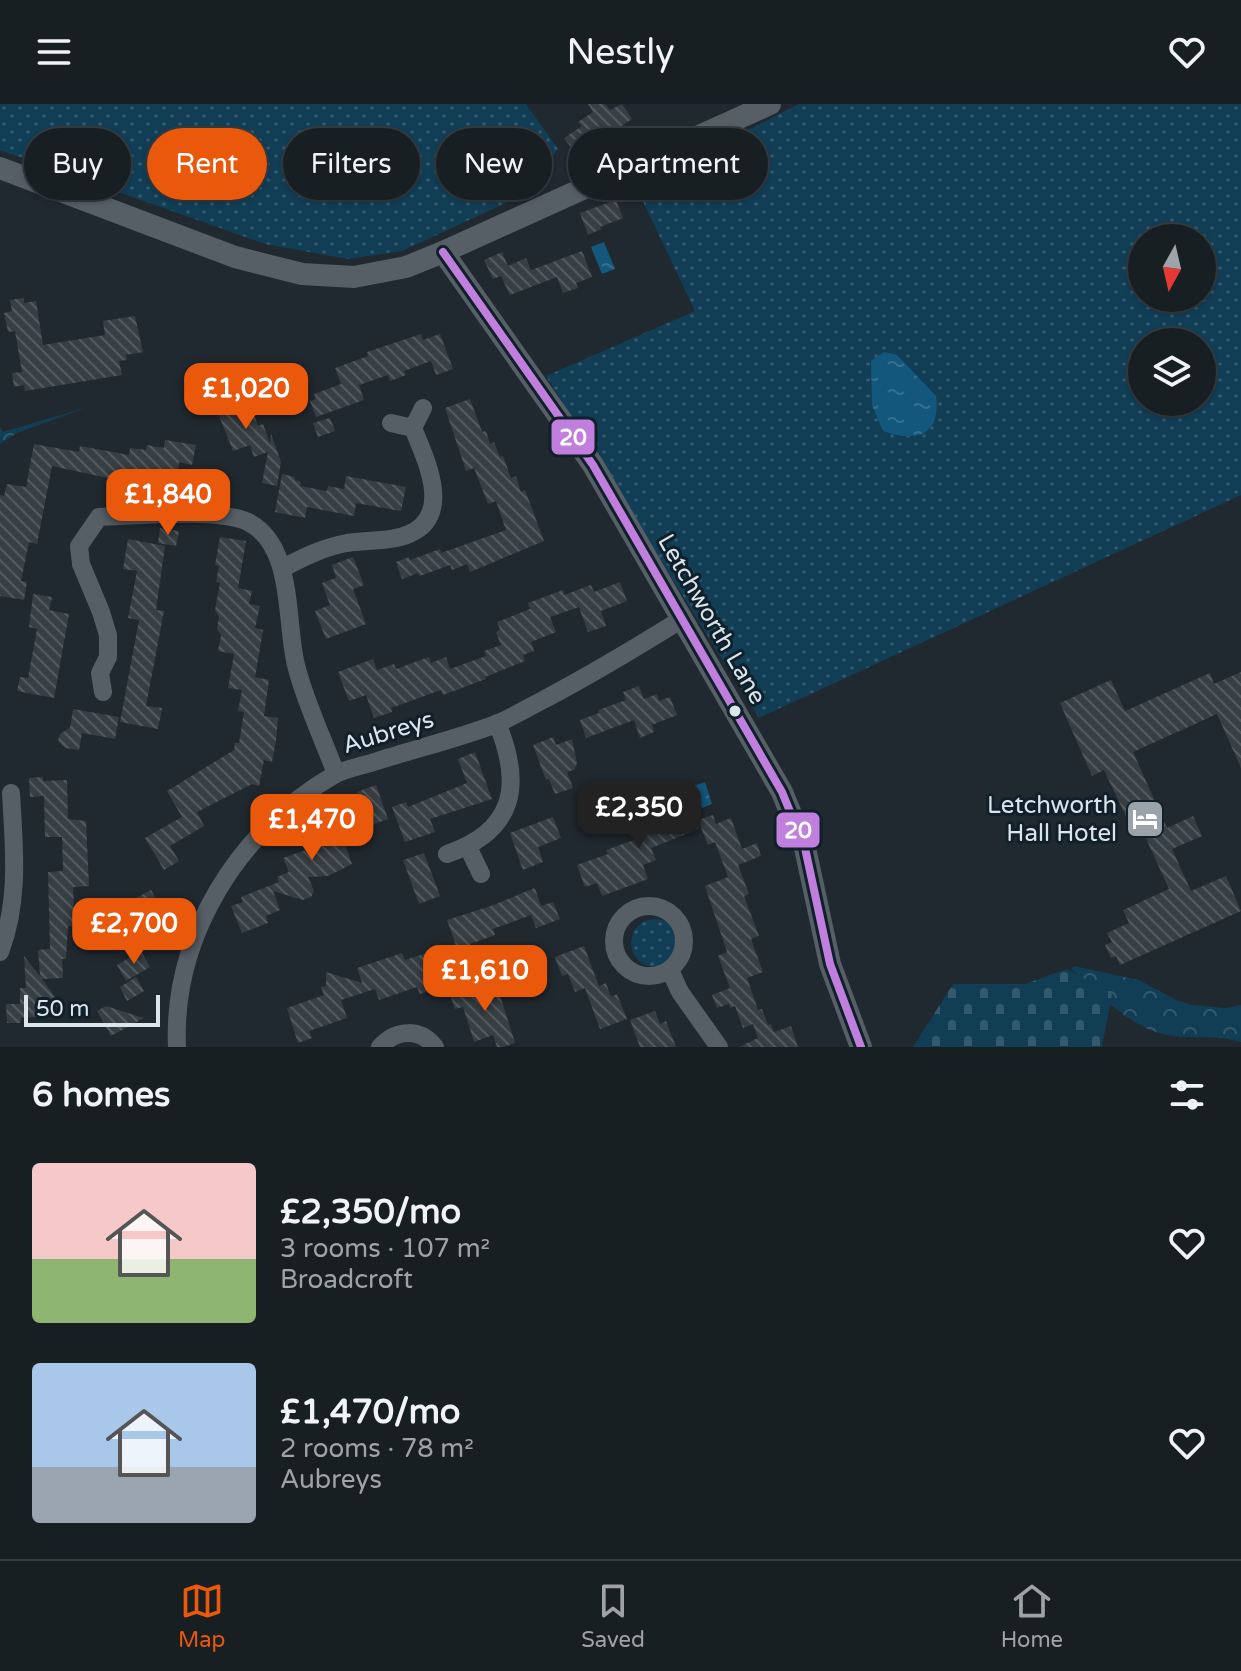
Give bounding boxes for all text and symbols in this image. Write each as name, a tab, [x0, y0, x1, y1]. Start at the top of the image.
icon: menu	[32, 30, 76, 74]
icon: heart	[1165, 30, 1209, 74]
text: Nestly	[567, 31, 674, 74]
chip: Buy	[24, 128, 131, 200]
chip: Rent	[147, 128, 267, 200]
chip: Filters	[283, 128, 420, 200]
chip: New	[436, 128, 552, 200]
chip: Apartment	[568, 128, 768, 200]
north arrow	[1128, 224, 1216, 312]
map controls	[1128, 224, 1216, 416]
button: layers	[1128, 328, 1216, 416]
pin: £1,020	[181, 363, 311, 431]
text: £1,020	[202, 373, 290, 404]
line badge: 20	[550, 418, 596, 456]
text: 20	[559, 425, 587, 451]
pin: £1,840	[103, 469, 233, 537]
text: £1,840	[124, 479, 212, 510]
street label: Letchworth Lane	[651, 529, 772, 710]
unlabelled marker	[727, 703, 743, 719]
street label: Aubreys	[339, 705, 437, 760]
pin: £2,350	[574, 782, 704, 850]
place label: Letchworth Hall Hotel	[987, 791, 1117, 848]
text: £2,350	[595, 792, 683, 823]
pin: £1,470	[247, 794, 377, 862]
hotel icon: Letchworth Hall Hotel	[1124, 798, 1166, 840]
text: £1,470	[268, 804, 356, 835]
line badge: 20	[775, 811, 821, 849]
text: 20	[784, 818, 812, 844]
pin: £2,700	[69, 898, 199, 966]
text: £2,700	[90, 908, 178, 939]
pin: £1,610	[420, 945, 550, 1013]
text: £1,610	[441, 955, 529, 986]
scale bar	[24, 991, 160, 1027]
text: 50 m	[36, 996, 90, 1022]
icon: filters	[1165, 1073, 1209, 1117]
text: 6 homes	[32, 1075, 170, 1116]
text: £2,350/mo	[280, 1192, 461, 1233]
icon: home	[96, 1195, 192, 1291]
icon: heart	[1165, 1221, 1209, 1265]
text: 3 rooms · 107 m²	[280, 1233, 490, 1264]
text: Broadcroft	[280, 1264, 413, 1295]
text: £1,470/mo	[280, 1392, 461, 1433]
icon: home	[96, 1395, 192, 1491]
icon: heart	[1165, 1421, 1209, 1465]
text: 2 rooms · 78 m²	[280, 1433, 474, 1464]
text: Aubreys	[280, 1464, 382, 1495]
tab: Map	[178, 1579, 225, 1653]
tab: Saved	[581, 1579, 645, 1653]
tab: Home	[1001, 1579, 1063, 1653]

